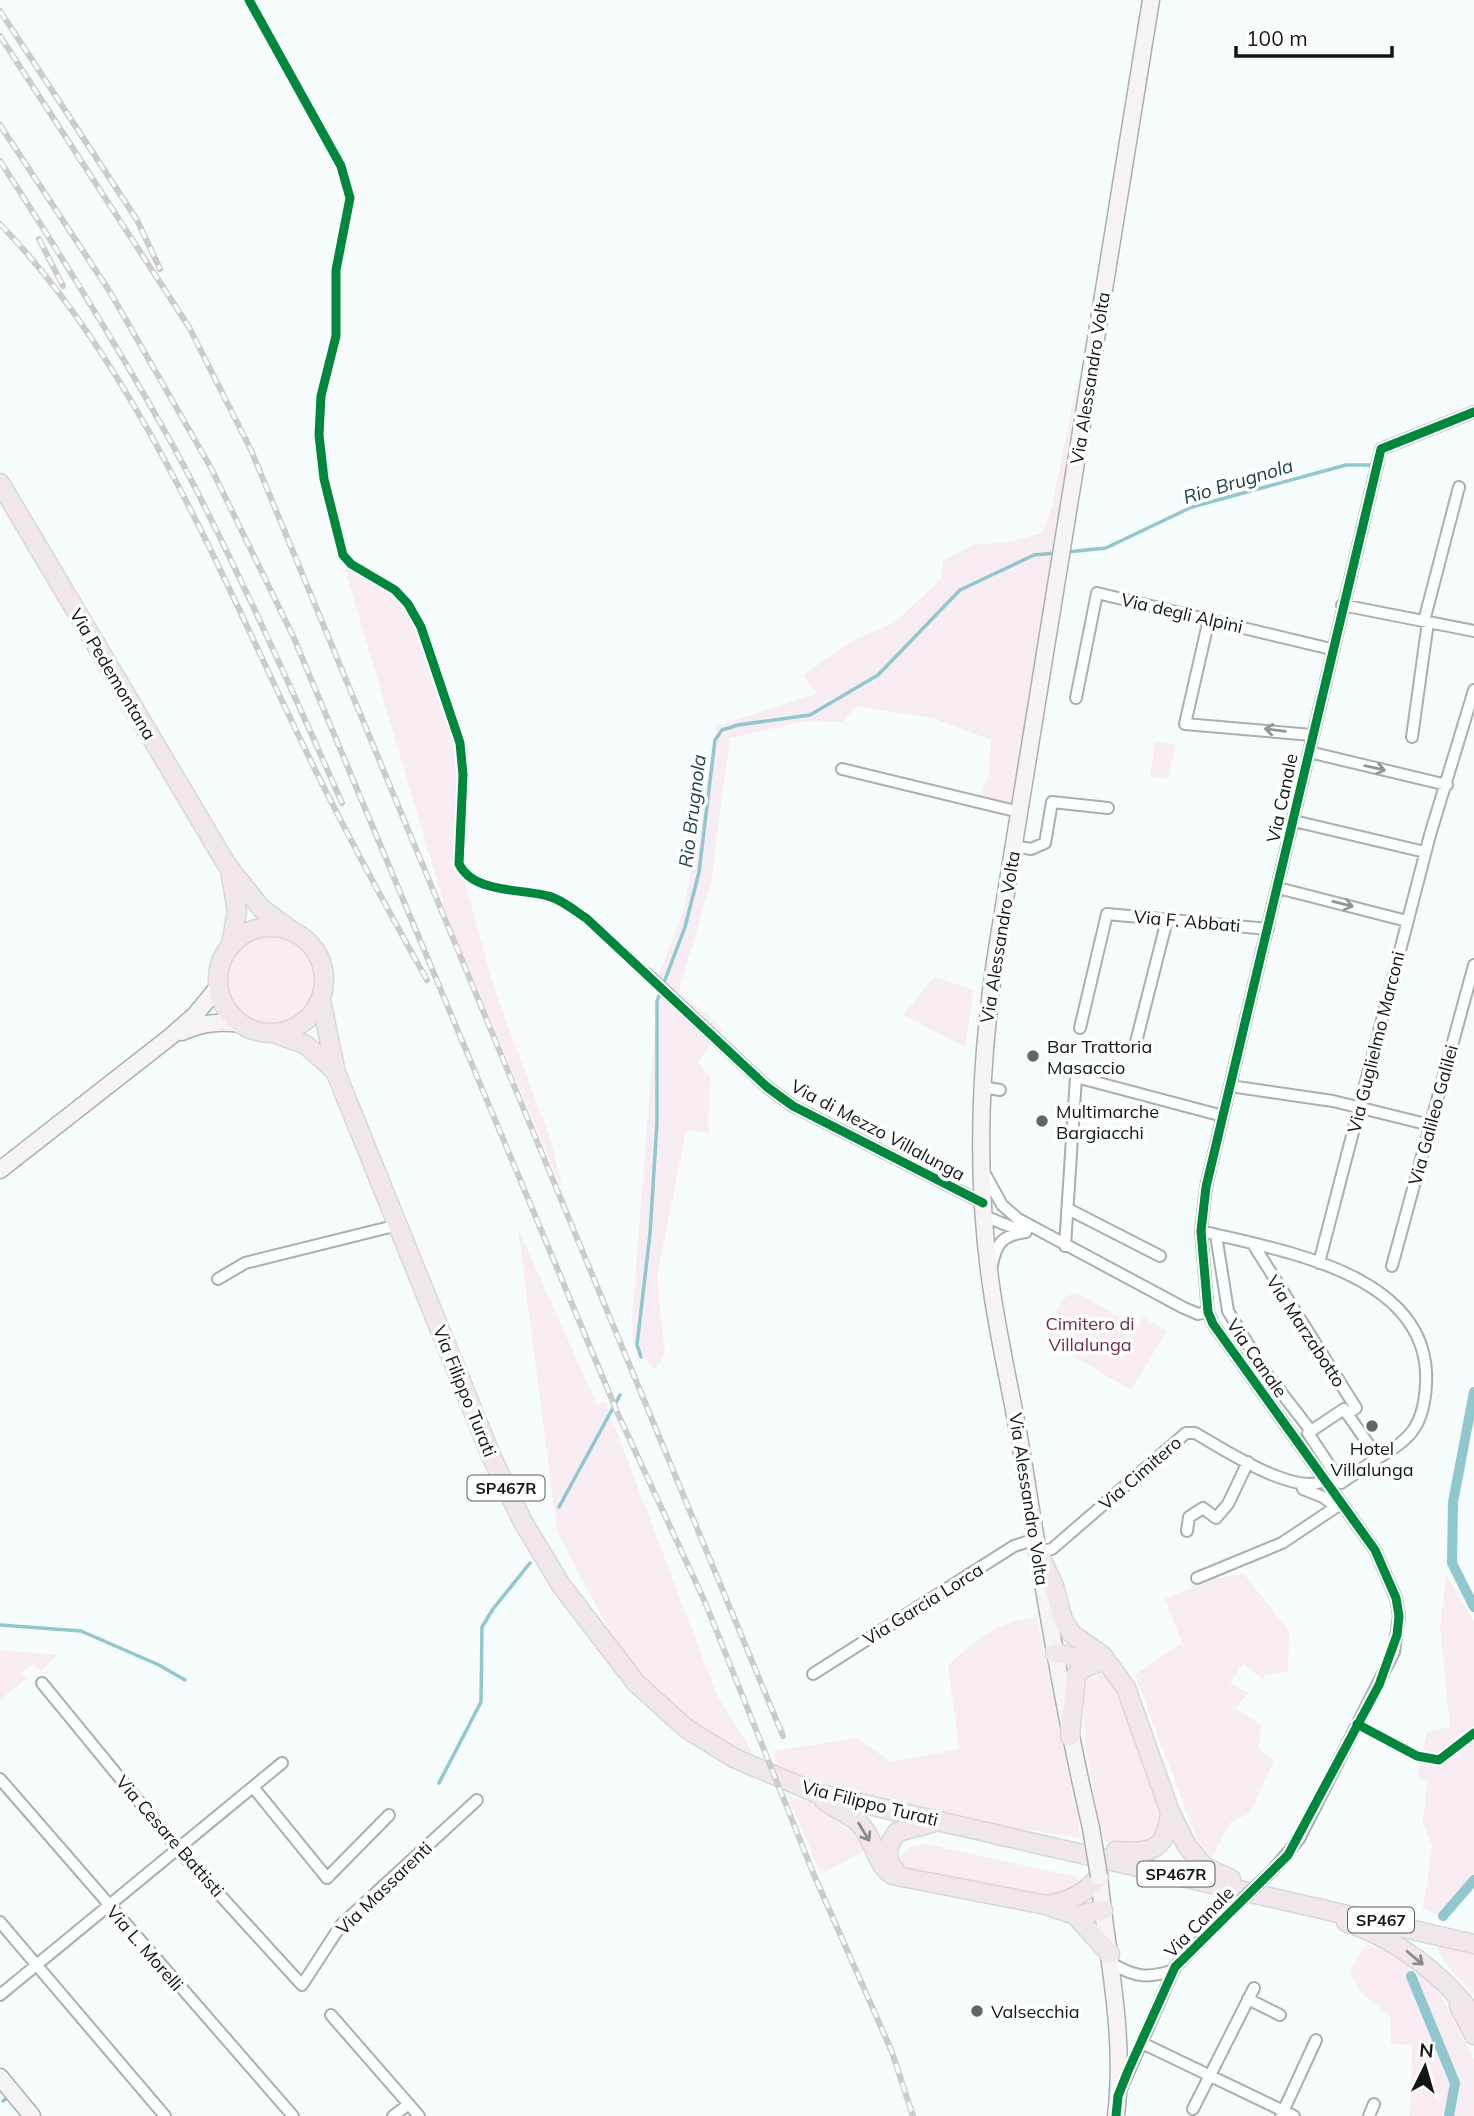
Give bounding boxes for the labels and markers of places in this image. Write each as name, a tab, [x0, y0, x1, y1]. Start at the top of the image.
place label: Bar Trattoria Masaccio	[1047, 1035, 1152, 1079]
marker: Bar Trattoria Masaccio	[1025, 1048, 1041, 1064]
place label: Multimarche Bargiacchi	[1056, 1100, 1159, 1144]
marker: Multimarche Bargiacchi	[1034, 1113, 1050, 1129]
marker: Hotel Villalunga	[1364, 1418, 1380, 1434]
place label: Hotel Villalunga	[1330, 1437, 1414, 1481]
place label: Valsecchia	[991, 2000, 1080, 2023]
marker: Valsecchia	[969, 2003, 985, 2019]

